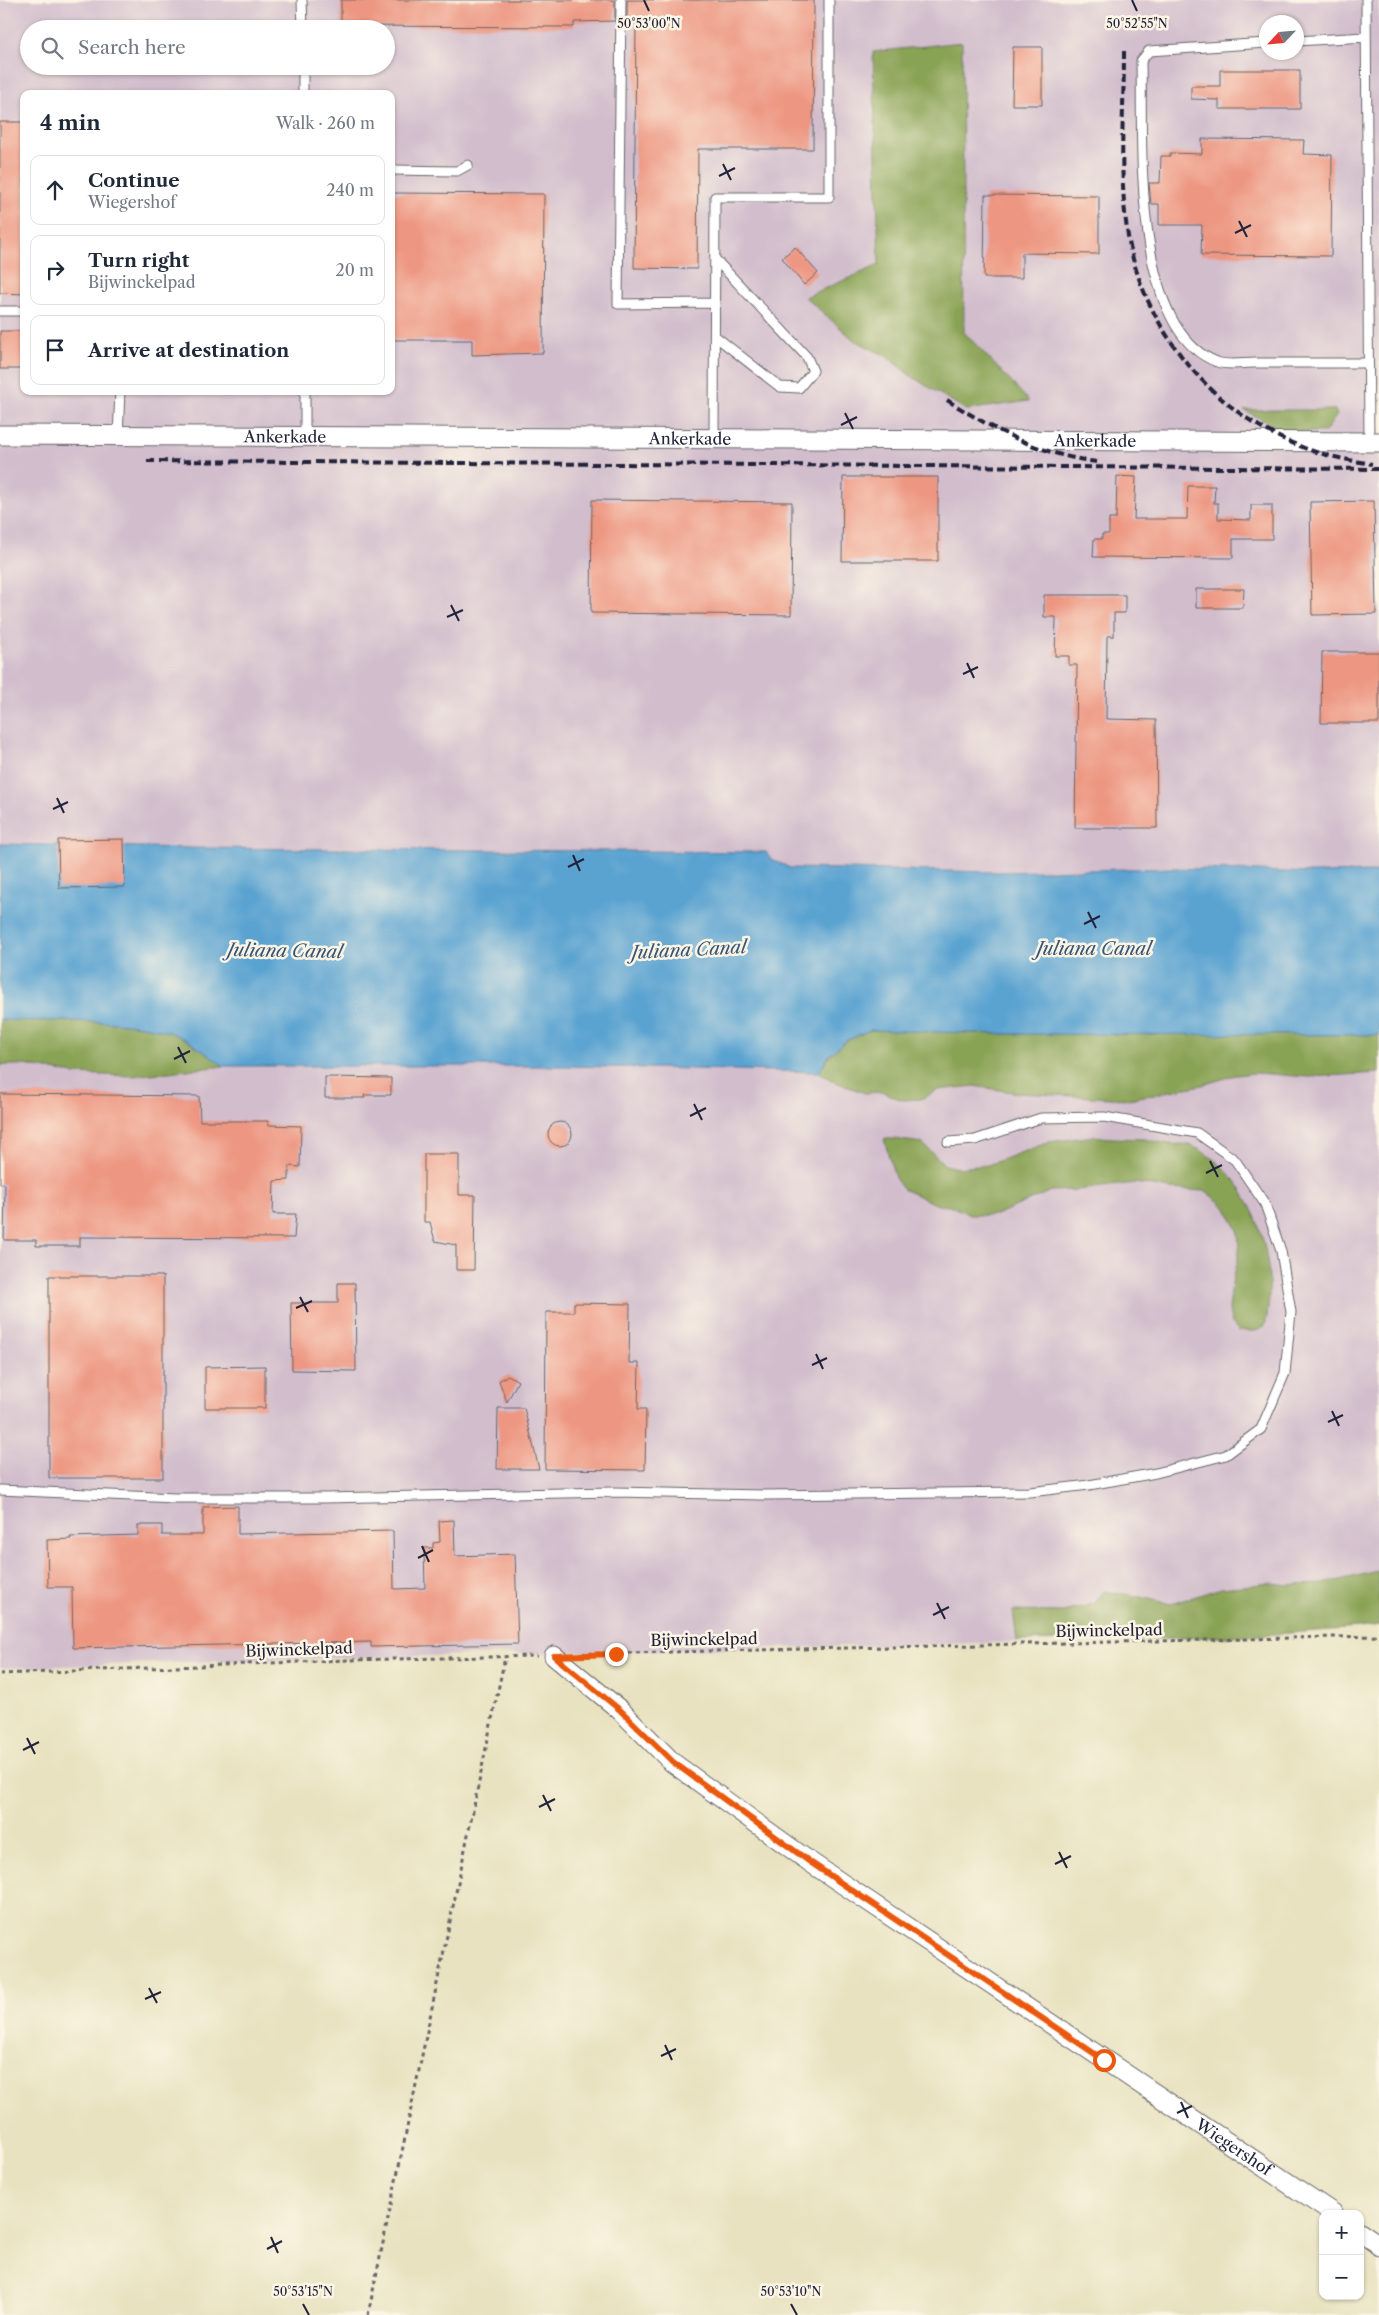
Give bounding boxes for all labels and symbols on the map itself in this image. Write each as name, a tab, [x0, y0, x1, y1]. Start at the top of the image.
north arrow	[1259, 15, 1304, 60]
text: 50°53'00"N	[617, 16, 681, 31]
text: 50°52'55"N	[1106, 16, 1168, 31]
street label: Ankerkade	[243, 426, 326, 447]
street label: Ankerkade	[648, 428, 731, 449]
street label: Ankerkade	[1053, 430, 1136, 451]
water label: Juliana Canal	[626, 936, 750, 964]
water label: Juliana Canal	[1031, 938, 1154, 960]
water label: Juliana Canal	[222, 939, 345, 963]
street label: Bijwinckelpad	[1055, 1619, 1163, 1641]
street label: Bijwinckelpad	[650, 1628, 758, 1650]
street label: Bijwinckelpad	[245, 1637, 353, 1661]
route end	[605, 1643, 628, 1666]
route start	[1093, 2049, 1116, 2072]
street label: Wiegershof	[1191, 2113, 1278, 2181]
text: 50°53'15"N	[273, 2284, 333, 2299]
text: 50°53'10"N	[761, 2284, 821, 2299]

